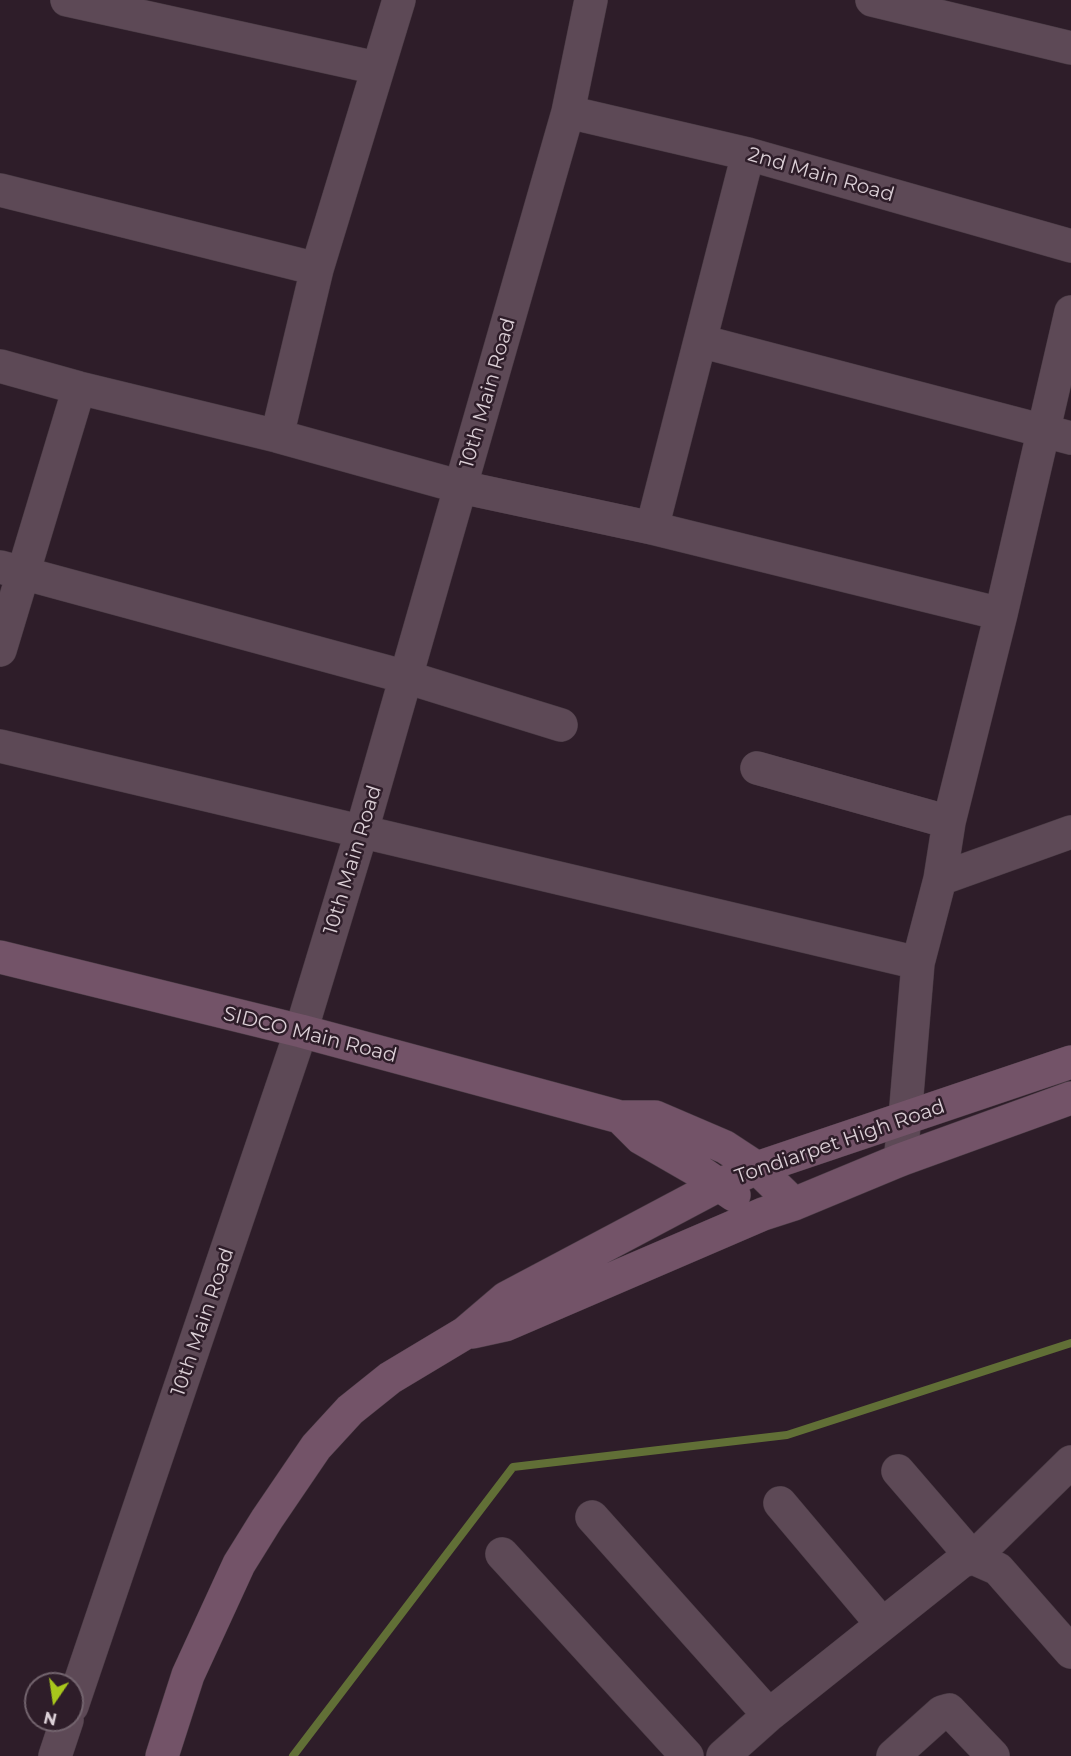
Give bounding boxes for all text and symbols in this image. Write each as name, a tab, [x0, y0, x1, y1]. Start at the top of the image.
street label: 2nd Main Road	[745, 143, 897, 207]
street label: 10th Main Road	[455, 315, 521, 471]
street label: 10th Main Road	[319, 782, 387, 938]
street label: SIDCO Main Road	[221, 1002, 399, 1068]
street label: Tondiarpet High Road	[732, 1095, 948, 1189]
street label: 10th Main Road	[166, 1245, 240, 1399]
north arrow	[24, 1672, 84, 1732]
text: N	[42, 1707, 59, 1729]

